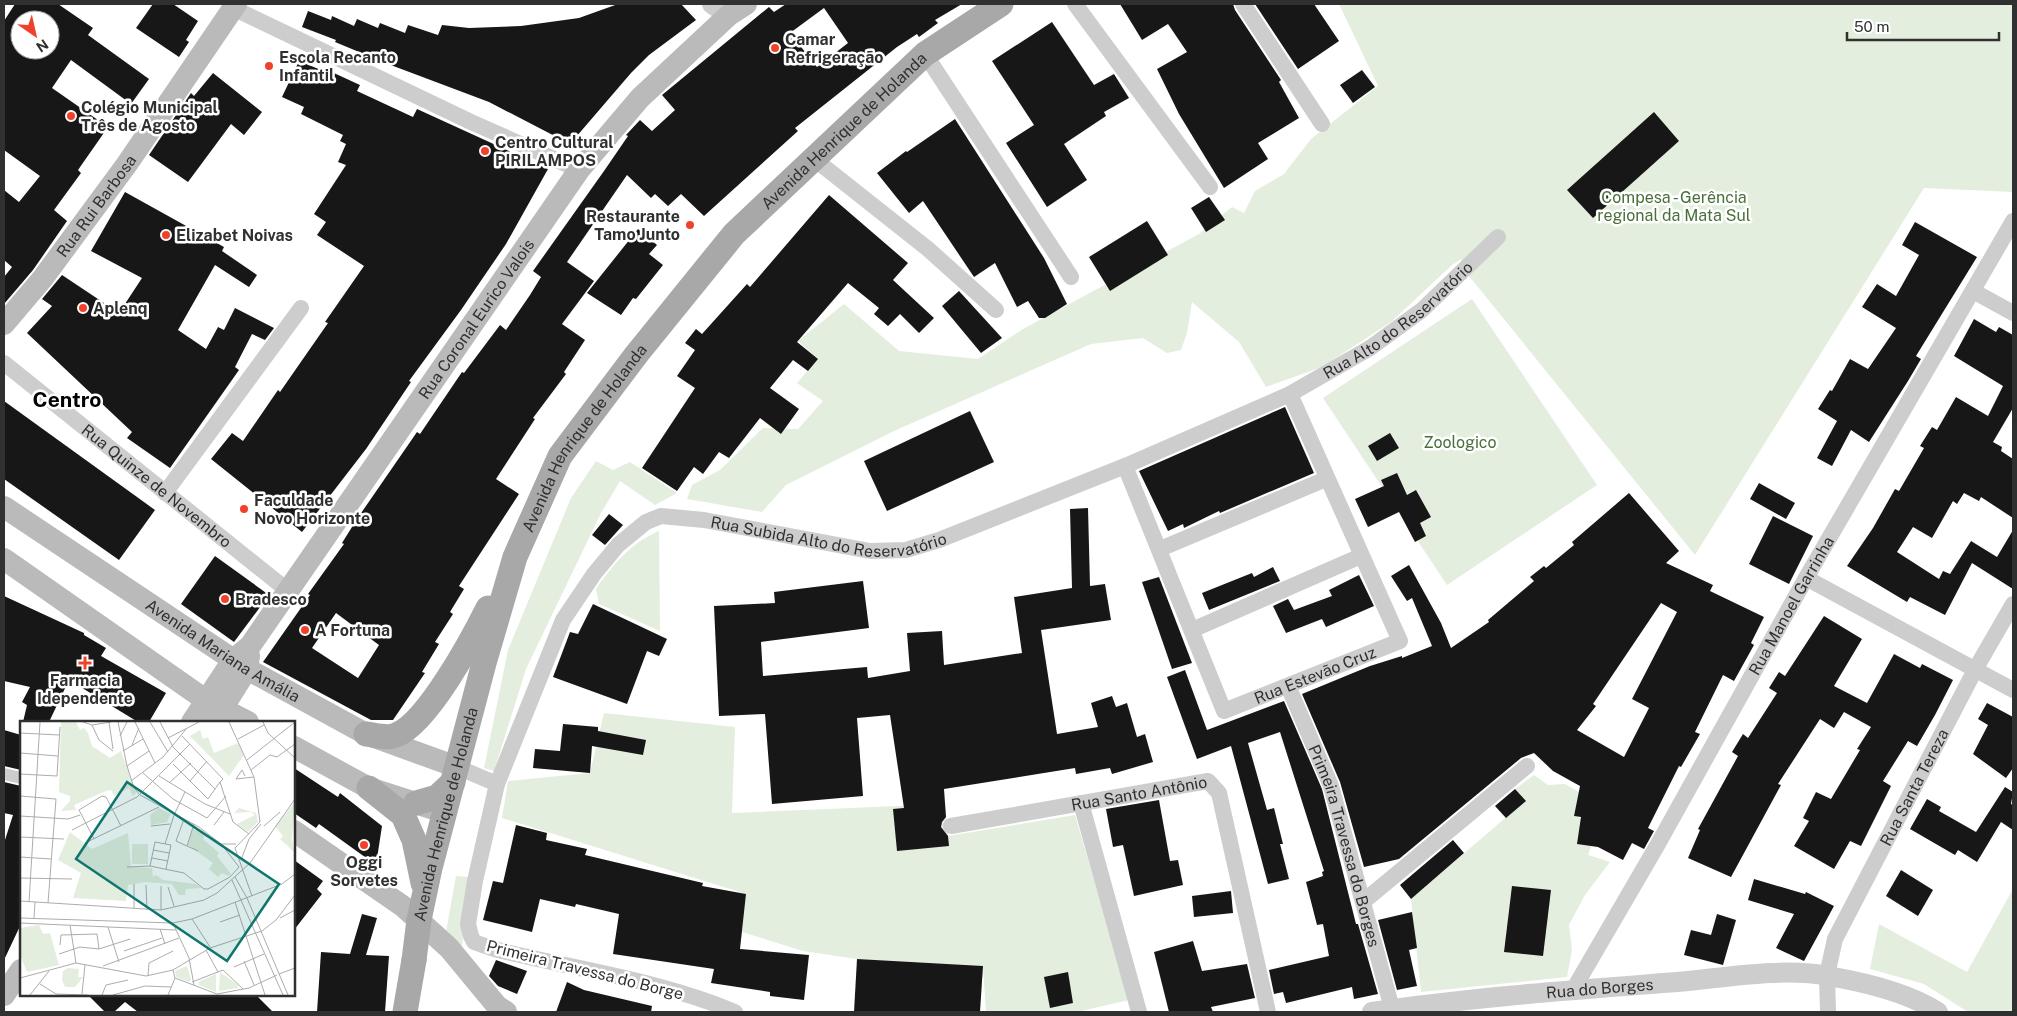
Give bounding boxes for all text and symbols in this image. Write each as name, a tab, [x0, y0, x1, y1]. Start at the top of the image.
north arrow	[10, 10, 60, 60]
scale bar	[1847, 10, 2000, 42]
text: 50 m	[1854, 18, 1889, 35]
place label: Camar Refrigeração	[785, 30, 884, 67]
text: N	[33, 36, 51, 55]
marker: Camar Refrigeração	[769, 42, 781, 54]
place label: Escola Recanto Infantil	[279, 48, 396, 85]
street label: Avenida Henrique de Holanda	[757, 48, 930, 213]
marker: Escola Recanto Infantil	[263, 60, 275, 72]
place label: Colégio Municipal Três de Agosto	[81, 98, 218, 135]
marker: Colégio Municipal Três de Agosto	[65, 110, 77, 122]
place label: Centro Cultural PIRILAMPOS	[495, 133, 614, 170]
marker: Centro Cultural PIRILAMPOS	[479, 145, 491, 157]
street label: Rua Rui Barbosa	[52, 151, 140, 261]
park label: Compesa - Gerência regional da Mata Sul	[1597, 188, 1751, 225]
place label: Restaurante Tamo Junto	[586, 207, 680, 244]
marker: Restaurante Tamo Junto	[684, 219, 696, 231]
place label: Elizabet Noivas	[176, 226, 293, 245]
marker: Elizabet Noivas	[160, 229, 172, 241]
street label: Rua Coronal Eurico Valois	[414, 235, 538, 402]
street label: Rua Alto do Reservatório	[1320, 257, 1476, 383]
place label: Aplenq	[93, 299, 148, 318]
marker: Aplenq	[77, 302, 89, 314]
street label: Avenida Henrique de Holanda	[518, 340, 651, 535]
district label: Centro	[33, 387, 101, 412]
street label: Rua Quinze de Novembro	[78, 420, 236, 551]
park label: Zoologico	[1423, 433, 1497, 452]
place label: Faculdade Novo Horizonte	[254, 491, 370, 528]
marker: Faculdade Novo Horizonte	[238, 503, 250, 515]
street label: Rua Subida Alto do Reservatório	[709, 512, 949, 561]
street label: Rua Manoel Garrinha	[1744, 533, 1838, 678]
place label: Bradesco	[235, 590, 307, 609]
marker: Bradesco	[219, 593, 231, 605]
street label: Avenida Mariana Amália	[142, 595, 304, 706]
place label: A Fortuna	[315, 621, 390, 640]
marker: A Fortuna	[299, 624, 311, 636]
street label: Rua Estevão Cruz	[1251, 642, 1379, 708]
marker: Farmacia Idependente	[79, 657, 91, 669]
place label: Farmacia Idependente	[37, 671, 133, 708]
street label: Avenida Henrique de Holanda	[409, 705, 481, 923]
inset map	[20, 721, 295, 996]
street label: Rua Santa Tereza	[1876, 726, 1952, 849]
street label: Primeira Travessa do Borges	[1305, 742, 1384, 949]
street label: Rua Santo Antônio	[1070, 772, 1209, 814]
marker: Oggi Sorvetes	[358, 839, 370, 851]
place label: Oggi Sorvetes	[330, 853, 398, 890]
street label: Primeira Travessa do Borge	[485, 936, 685, 1004]
street label: Rua do Borges	[1545, 974, 1654, 1002]

